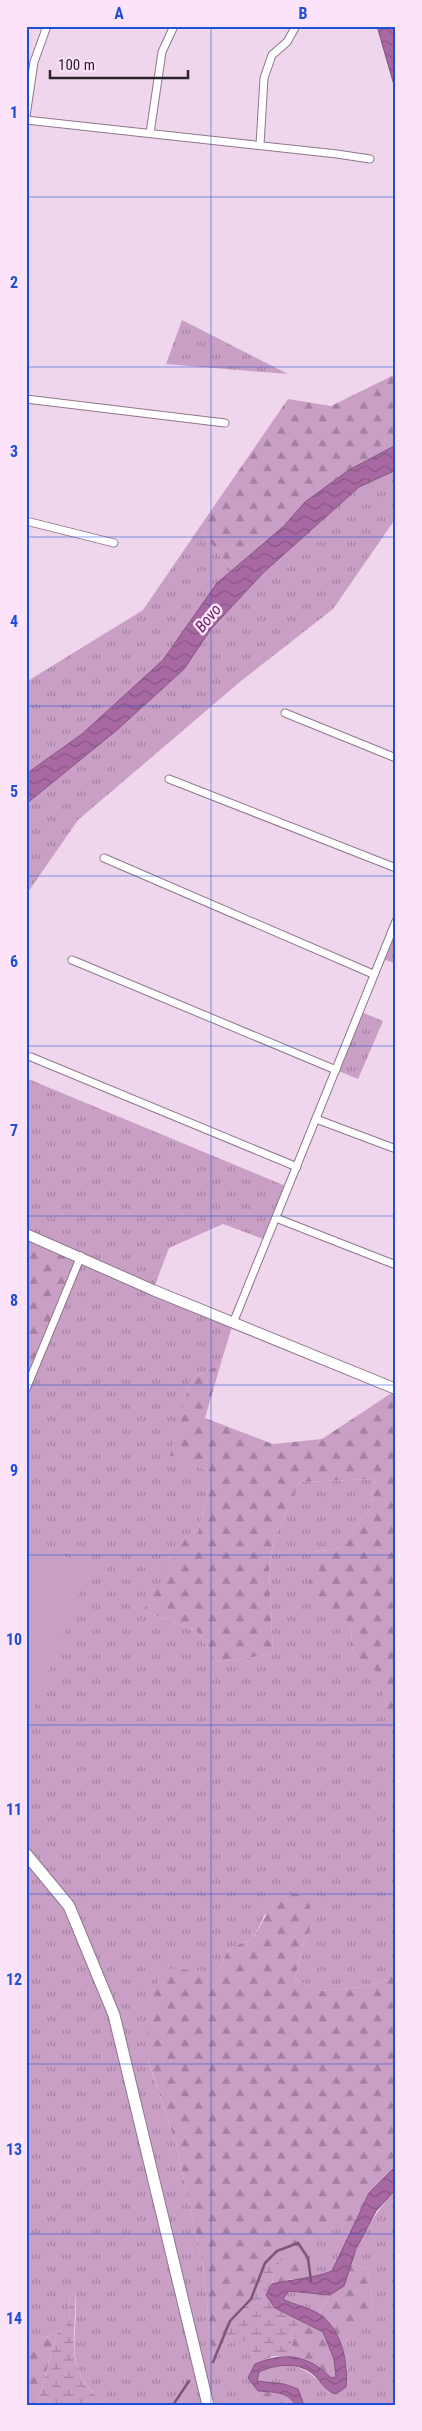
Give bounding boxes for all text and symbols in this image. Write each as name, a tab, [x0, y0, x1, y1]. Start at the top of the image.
text: A	[114, 4, 124, 23]
text: B	[299, 4, 308, 23]
scale bar	[50, 48, 188, 80]
text: 100 m	[58, 56, 95, 74]
text: 1	[10, 103, 18, 122]
text: 2	[10, 273, 18, 292]
text: 3	[10, 442, 18, 461]
water label: Bovo	[191, 600, 225, 636]
text: 4	[10, 612, 18, 631]
text: 5	[10, 782, 18, 801]
text: 6	[10, 952, 18, 971]
text: 7	[10, 1121, 18, 1140]
text: 8	[10, 1291, 18, 1310]
text: 9	[10, 1461, 18, 1480]
text: 10	[6, 1630, 22, 1649]
text: 11	[6, 1800, 22, 1819]
text: 12	[6, 1970, 22, 1989]
text: 13	[6, 2140, 22, 2159]
text: 14	[6, 2309, 22, 2328]

